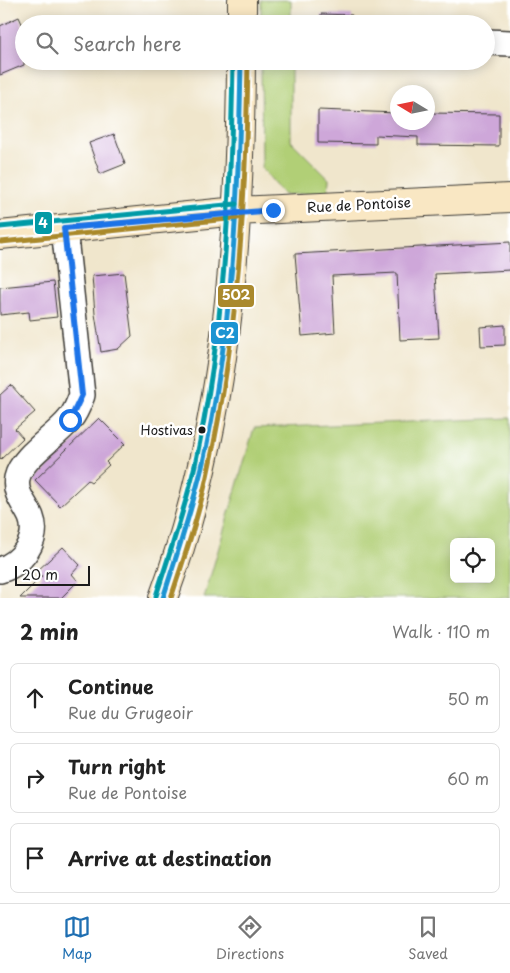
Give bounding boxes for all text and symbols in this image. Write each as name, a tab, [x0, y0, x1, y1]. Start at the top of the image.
search box	[15, 15, 495, 70]
icon: search	[33, 29, 61, 57]
text: Search here	[73, 29, 182, 57]
north arrow	[390, 85, 435, 130]
street label: Rue de Pontoise	[306, 191, 411, 218]
route end	[262, 199, 285, 222]
line badge: 4	[34, 211, 53, 235]
text: 4	[38, 212, 48, 233]
line badge: 502	[217, 284, 255, 308]
text: 502	[222, 284, 251, 305]
line badge: C2	[210, 321, 239, 345]
text: C2	[215, 322, 235, 343]
route start	[59, 409, 82, 432]
place label: Hostivas	[141, 420, 193, 439]
marker: Hostivas	[197, 425, 207, 435]
map controls	[450, 538, 495, 583]
button: locate	[450, 538, 495, 583]
scale bar	[15, 563, 90, 586]
text: 20 m	[22, 564, 58, 585]
text: 2 min	[20, 615, 79, 647]
text: Walk · 110 m	[392, 619, 490, 643]
text: Continue	[68, 672, 154, 700]
icon: ahead	[21, 684, 49, 712]
text: 50 m	[448, 686, 489, 710]
text: Rue du Grugeoir	[68, 700, 193, 724]
text: Turn right	[68, 752, 166, 780]
icon: right	[21, 764, 49, 792]
text: 60 m	[447, 766, 489, 790]
text: Rue de Pontoise	[68, 780, 187, 804]
icon: arrive	[21, 844, 49, 872]
text: Arrive at destination	[68, 844, 272, 872]
tab: Map	[62, 913, 92, 964]
tab: Directions	[216, 913, 284, 964]
tab: Saved	[408, 913, 448, 964]

